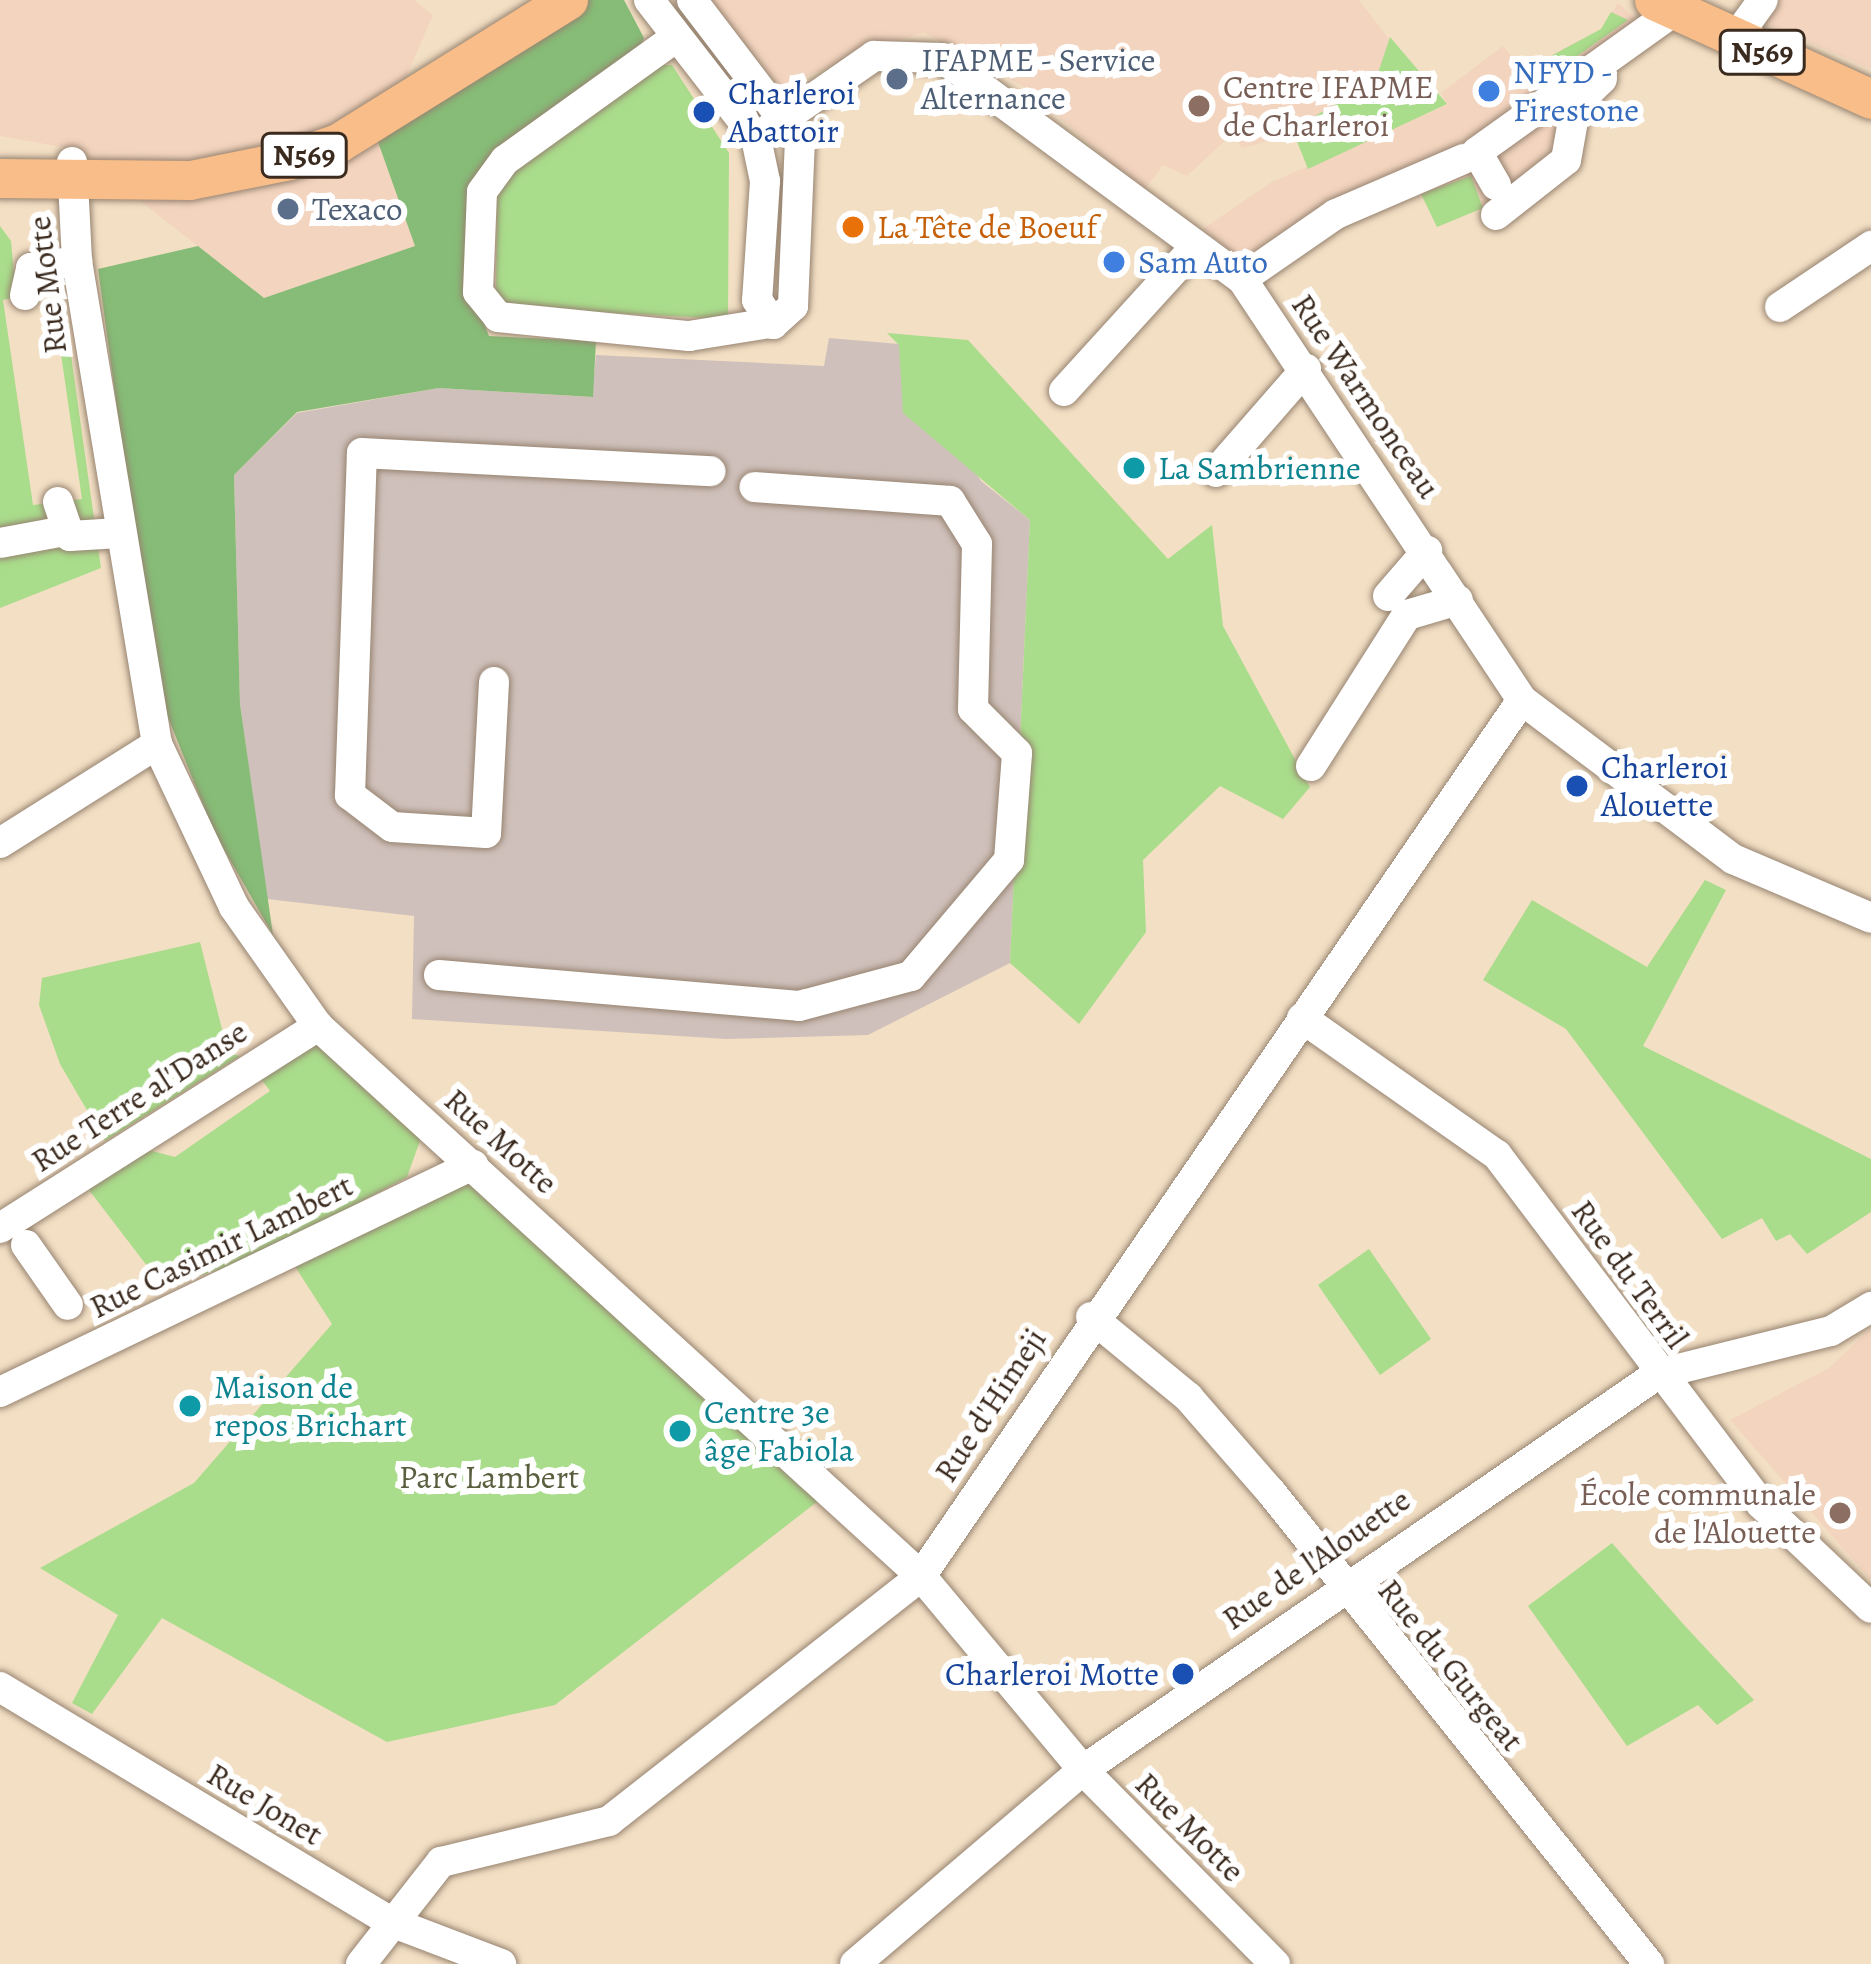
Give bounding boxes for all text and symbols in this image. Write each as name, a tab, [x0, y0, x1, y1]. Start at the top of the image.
road number: N569	[1717, 28, 1807, 76]
place label: IFAPME - Service Alternance	[921, 40, 1157, 118]
place label: NFYD - Firestone	[1513, 52, 1639, 130]
marker: IFAPME - Service Alternance	[884, 66, 910, 92]
place label: Centre IFAPME de Charleroi	[1223, 67, 1434, 145]
place label: Charleroi Abattoir	[728, 73, 855, 151]
marker: NFYD - Firestone	[1476, 78, 1502, 104]
marker: Centre IFAPME de Charleroi	[1186, 93, 1212, 119]
marker: Charleroi Abattoir	[691, 99, 717, 125]
road number: N569	[259, 131, 349, 179]
place label: Texaco	[312, 189, 402, 229]
marker: Texaco	[275, 196, 301, 222]
place label: La Tête de Boeuf	[877, 207, 1097, 247]
street label: Rue Motte	[19, 214, 75, 356]
marker: La Tête de Boeuf	[840, 214, 866, 240]
place label: Sam Auto	[1138, 242, 1268, 282]
marker: Sam Auto	[1101, 249, 1127, 275]
street label: Rue Warmonceau	[1283, 286, 1449, 506]
place label: La Sambrienne	[1158, 448, 1361, 488]
marker: La Sambrienne	[1121, 455, 1147, 481]
place label: Charleroi Alouette	[1601, 747, 1728, 825]
marker: Charleroi Alouette	[1564, 773, 1590, 799]
street label: Rue Terre al'Danse	[24, 1011, 254, 1181]
street label: Rue Motte	[436, 1080, 566, 1202]
street label: Rue Casimir Lambert	[83, 1165, 359, 1327]
street label: Rue du Terril	[1563, 1192, 1697, 1356]
street label: Rue d'Himeji	[926, 1321, 1054, 1489]
place label: Maison de repos Brichart	[214, 1367, 407, 1445]
place label: Centre 3e âge Fabiola	[704, 1392, 854, 1470]
marker: Maison de repos Brichart	[177, 1393, 203, 1419]
marker: Centre 3e âge Fabiola	[667, 1418, 693, 1444]
park label: Parc Lambert	[399, 1457, 579, 1497]
place label: École communale de l'Alouette	[1579, 1474, 1816, 1552]
street label: Rue de l'Alouette	[1214, 1480, 1418, 1638]
marker: École communale de l'Alouette	[1827, 1500, 1853, 1526]
street label: Rue du Gurgeat	[1370, 1571, 1532, 1759]
place label: Charleroi Motte	[945, 1654, 1159, 1694]
marker: Charleroi Motte	[1170, 1661, 1196, 1687]
street label: Rue Jonet	[200, 1754, 330, 1854]
street label: Rue Motte	[1127, 1764, 1253, 1890]

